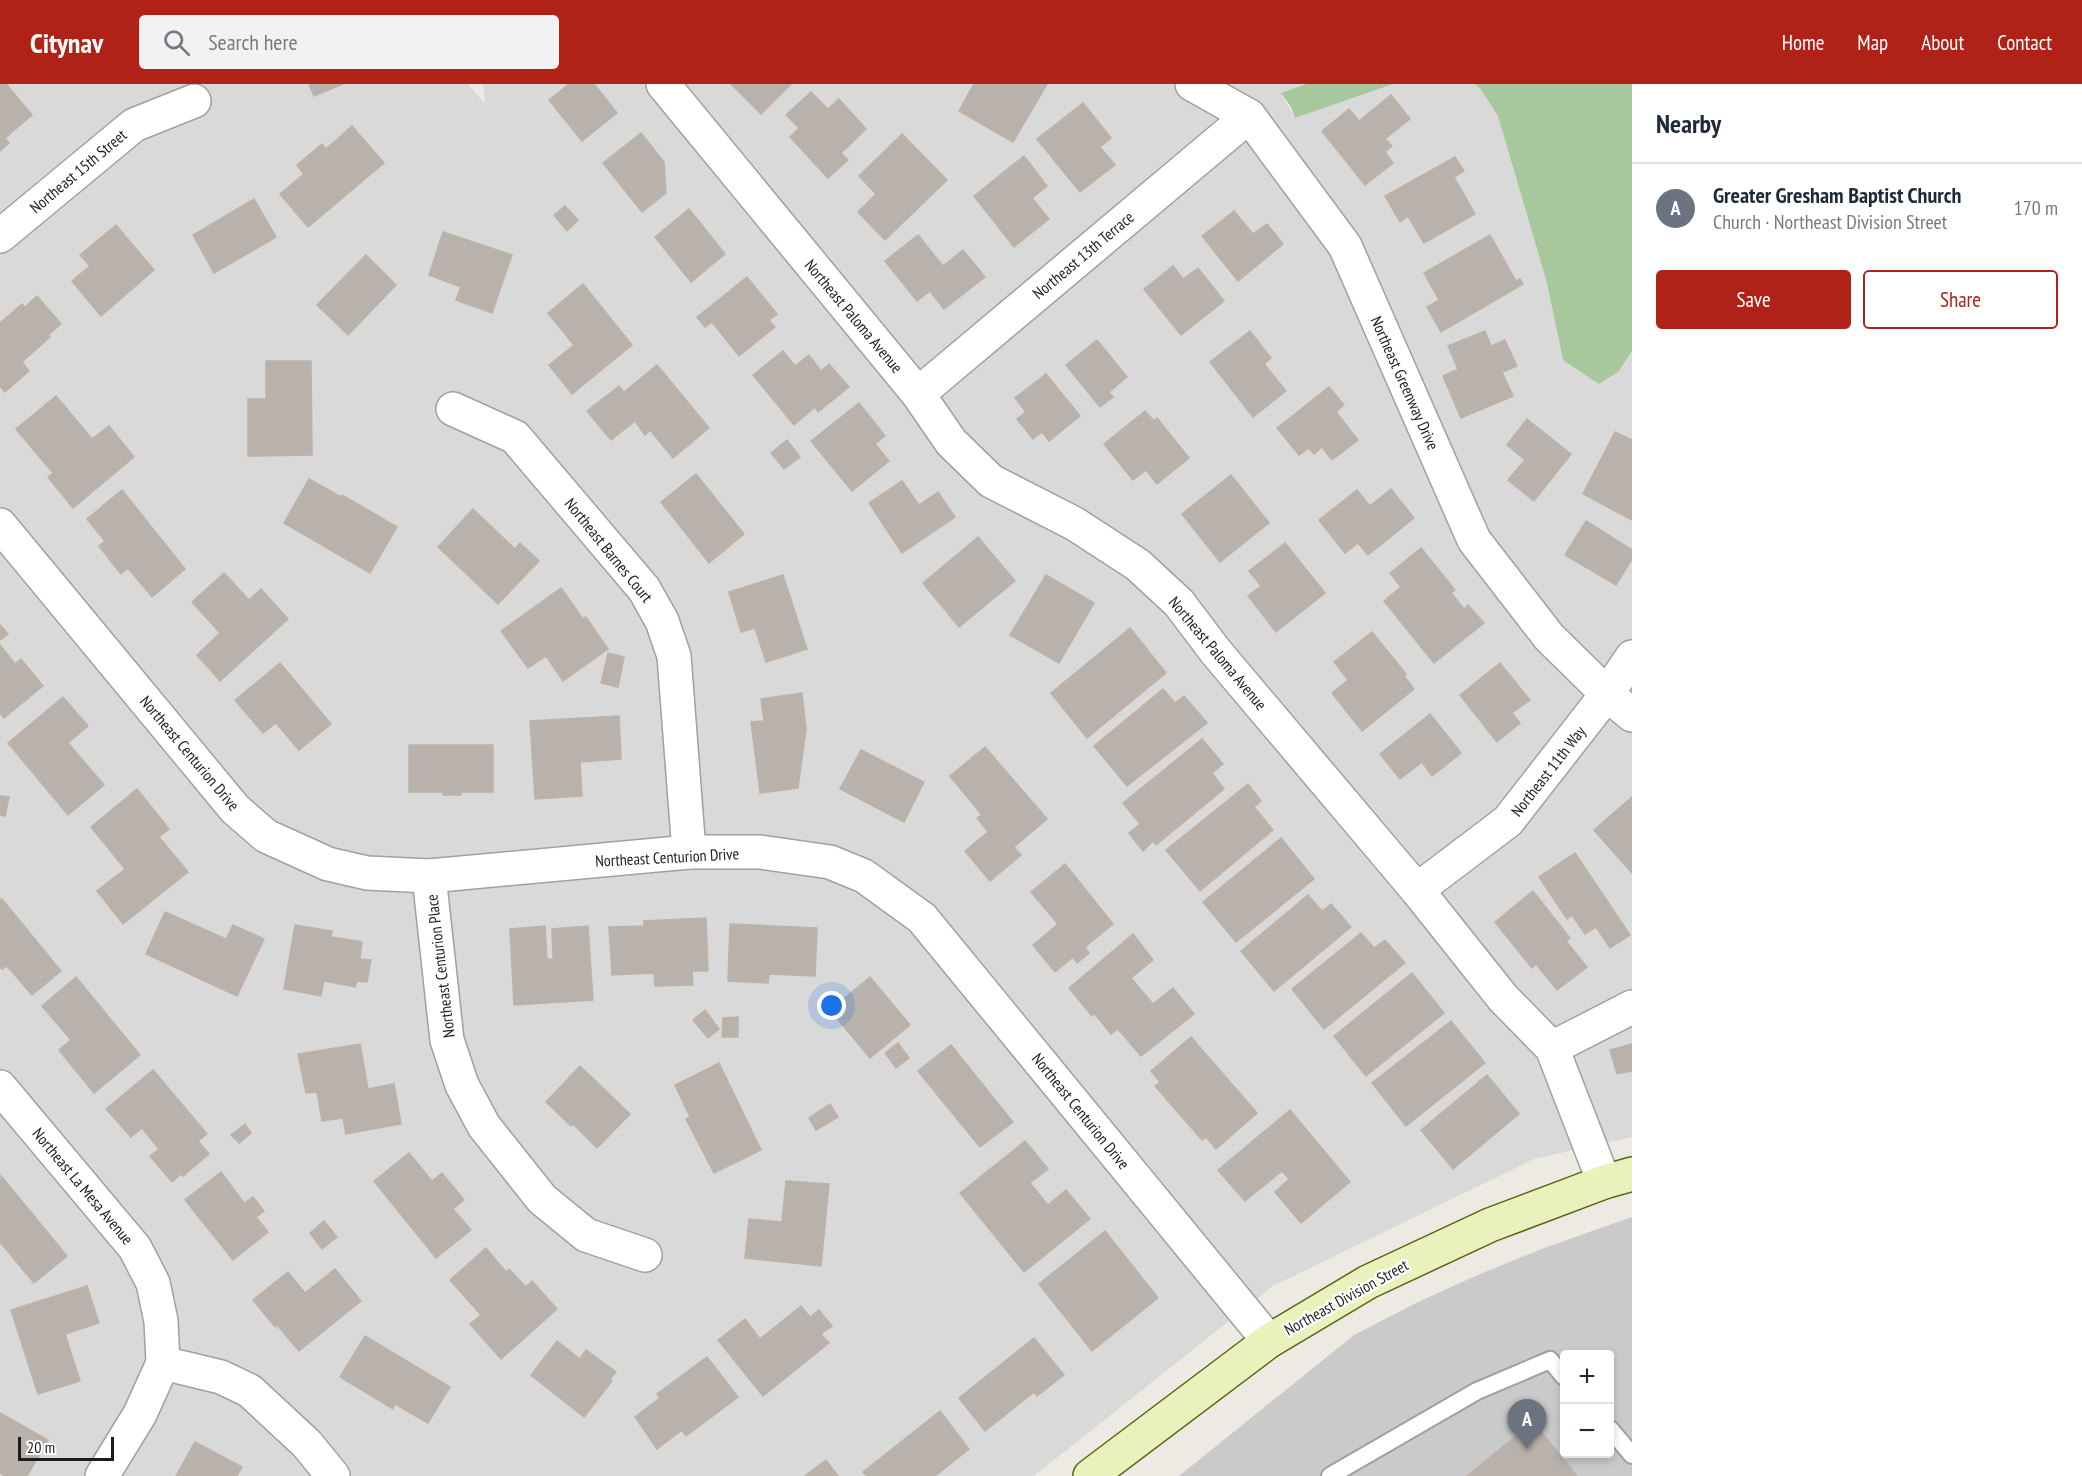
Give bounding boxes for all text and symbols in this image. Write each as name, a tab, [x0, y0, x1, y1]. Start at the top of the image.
search box	[139, 15, 559, 69]
text: Citynav	[30, 24, 103, 61]
icon: search	[160, 26, 193, 59]
text: Search here	[208, 28, 298, 56]
text: Home	[1782, 29, 1824, 56]
text: Map	[1857, 29, 1888, 56]
text: About	[1921, 29, 1964, 56]
text: Contact	[1997, 29, 2052, 56]
text: Nearby	[1656, 107, 1721, 140]
street label: Northeast 15th Street	[25, 124, 131, 217]
text: Greater Gresham Baptist Church	[1713, 181, 1961, 209]
text: A	[1670, 195, 1681, 221]
text: 170 m	[2014, 195, 2058, 221]
street label: Northeast 13th Terrace	[1028, 207, 1138, 303]
text: Church · Northeast Division Street	[1713, 209, 1947, 235]
street label: Northeast Paloma Avenue	[801, 255, 907, 377]
button: Save	[1656, 270, 1851, 329]
button: Share	[1863, 270, 2058, 329]
street label: Northeast Greenway Drive	[1367, 313, 1443, 453]
street label: Northeast Barnes Court	[561, 494, 658, 607]
street label: Northeast Paloma Avenue	[1165, 592, 1271, 714]
street label: Northeast Centurion Drive	[136, 691, 244, 815]
street label: Northeast 11th Way	[1506, 722, 1590, 820]
street label: Northeast Centurion Drive	[595, 843, 739, 871]
street label: Northeast Centurion Place	[421, 893, 459, 1039]
your location	[817, 991, 846, 1020]
street label: Northeast Centurion Drive	[1028, 1049, 1134, 1173]
street label: Northeast La Mesa Avenue	[28, 1124, 138, 1248]
street label: Northeast Division Street	[1280, 1254, 1412, 1339]
map controls	[1560, 1350, 1614, 1458]
button: +	[1560, 1350, 1614, 1404]
pin: A	[1508, 1400, 1546, 1449]
button: −	[1560, 1404, 1614, 1458]
scale bar	[18, 1434, 114, 1462]
text: 20 m	[27, 1437, 55, 1457]

